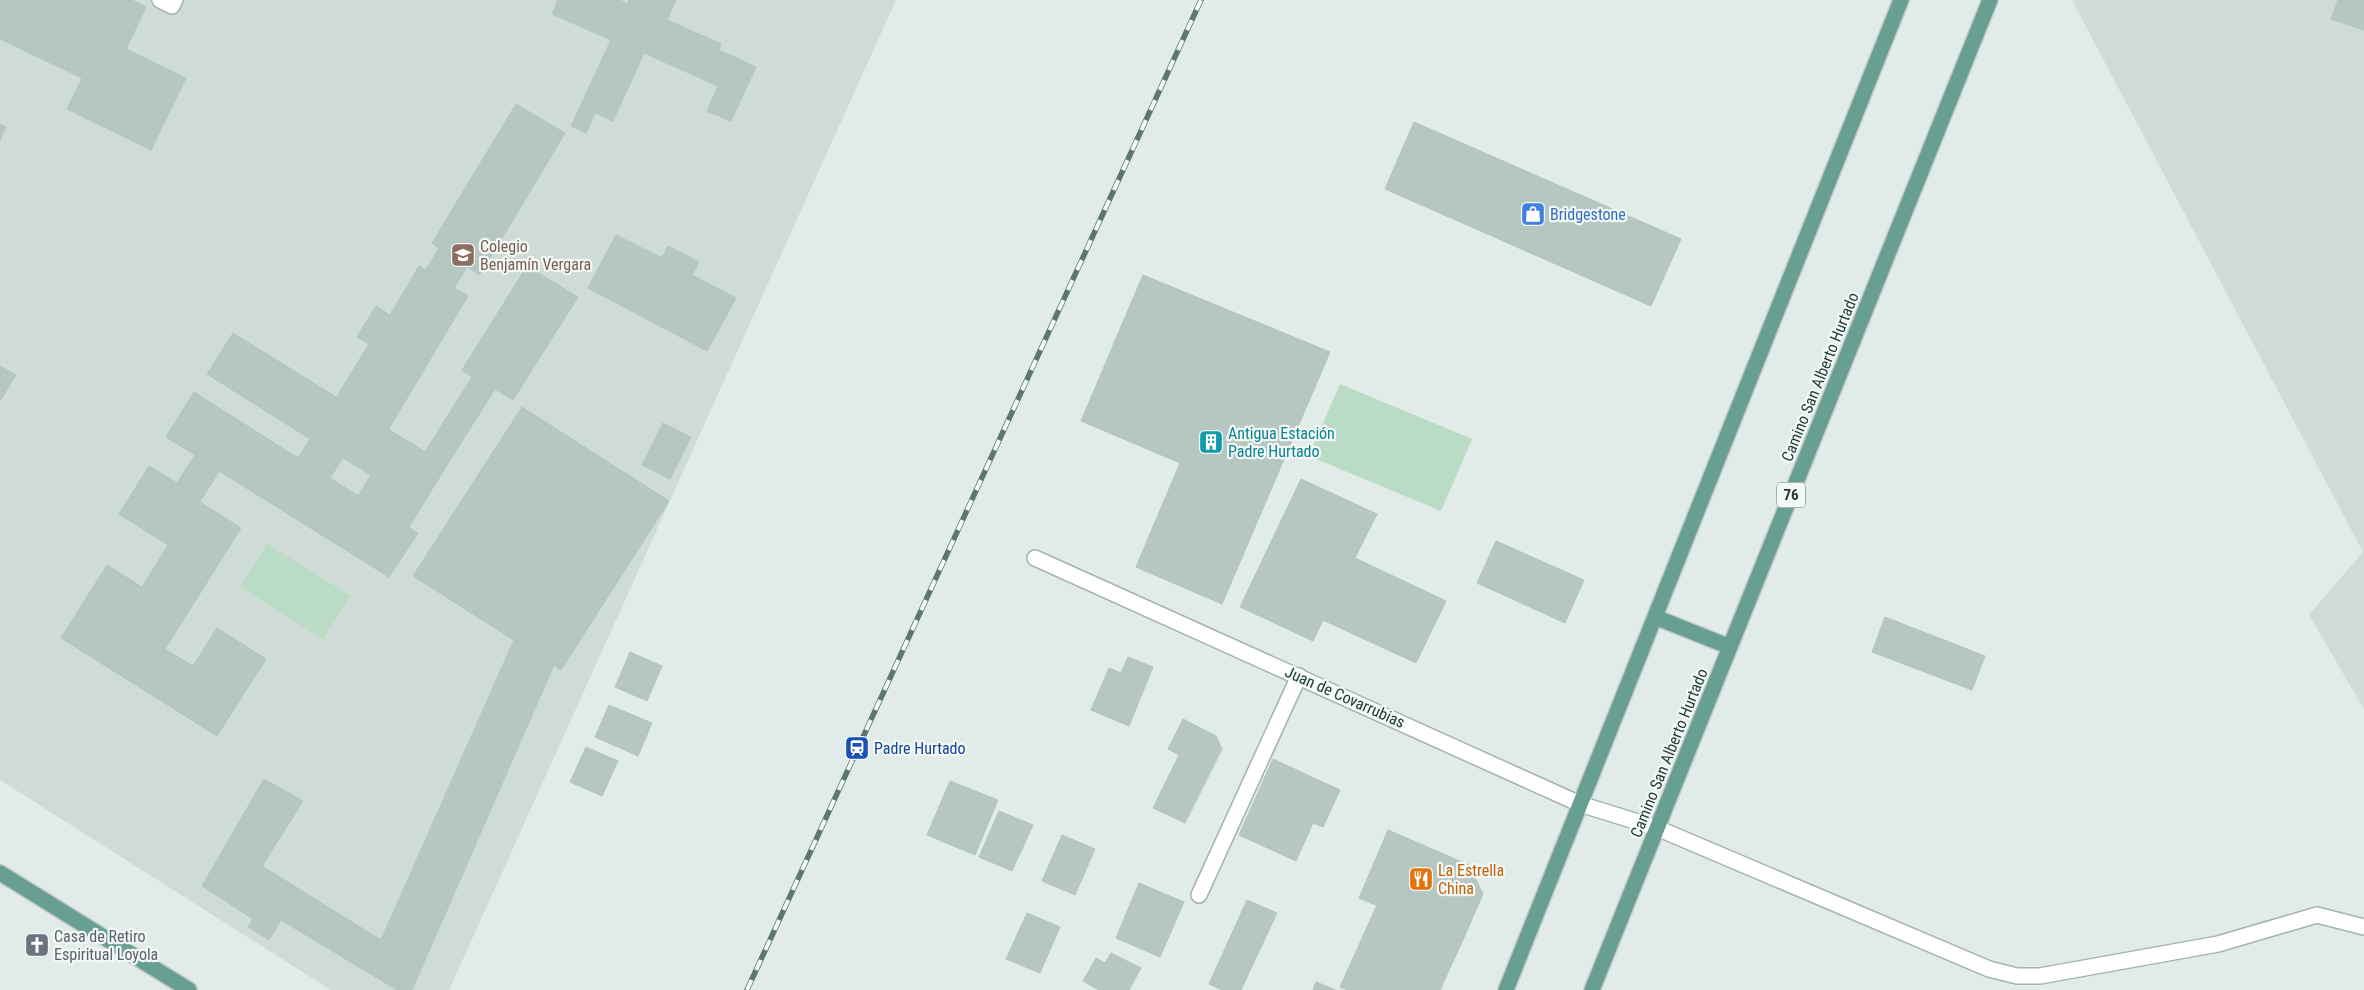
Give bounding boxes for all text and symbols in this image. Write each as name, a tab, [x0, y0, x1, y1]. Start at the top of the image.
shop icon: Bridgestone	[1520, 201, 1546, 227]
place label: Bridgestone	[1550, 205, 1626, 224]
place label: Colegio Benjamín Vergara	[480, 237, 591, 274]
school or university icon: Colegio Benjamín Vergara	[450, 242, 476, 268]
street label: Camino San Alberto Hurtado	[1777, 290, 1863, 464]
place label: Antigua Estación Padre Hurtado	[1228, 424, 1335, 461]
building icon: Antigua Estación Padre Hurtado	[1198, 429, 1224, 455]
road number: 76	[1777, 482, 1805, 508]
street label: Juan de Covarrubias	[1282, 662, 1408, 732]
street label: Camino San Alberto Hurtado	[1626, 666, 1712, 840]
station icon: Padre Hurtado	[844, 735, 870, 761]
place label: Padre Hurtado	[874, 739, 966, 758]
place label: La Estrella China	[1438, 861, 1504, 898]
restaurant icon: La Estrella China	[1408, 866, 1434, 892]
place label: Casa de Retiro Espiritual Loyola	[54, 927, 158, 964]
church icon: Casa de Retiro Espiritual Loyola	[24, 932, 50, 958]

